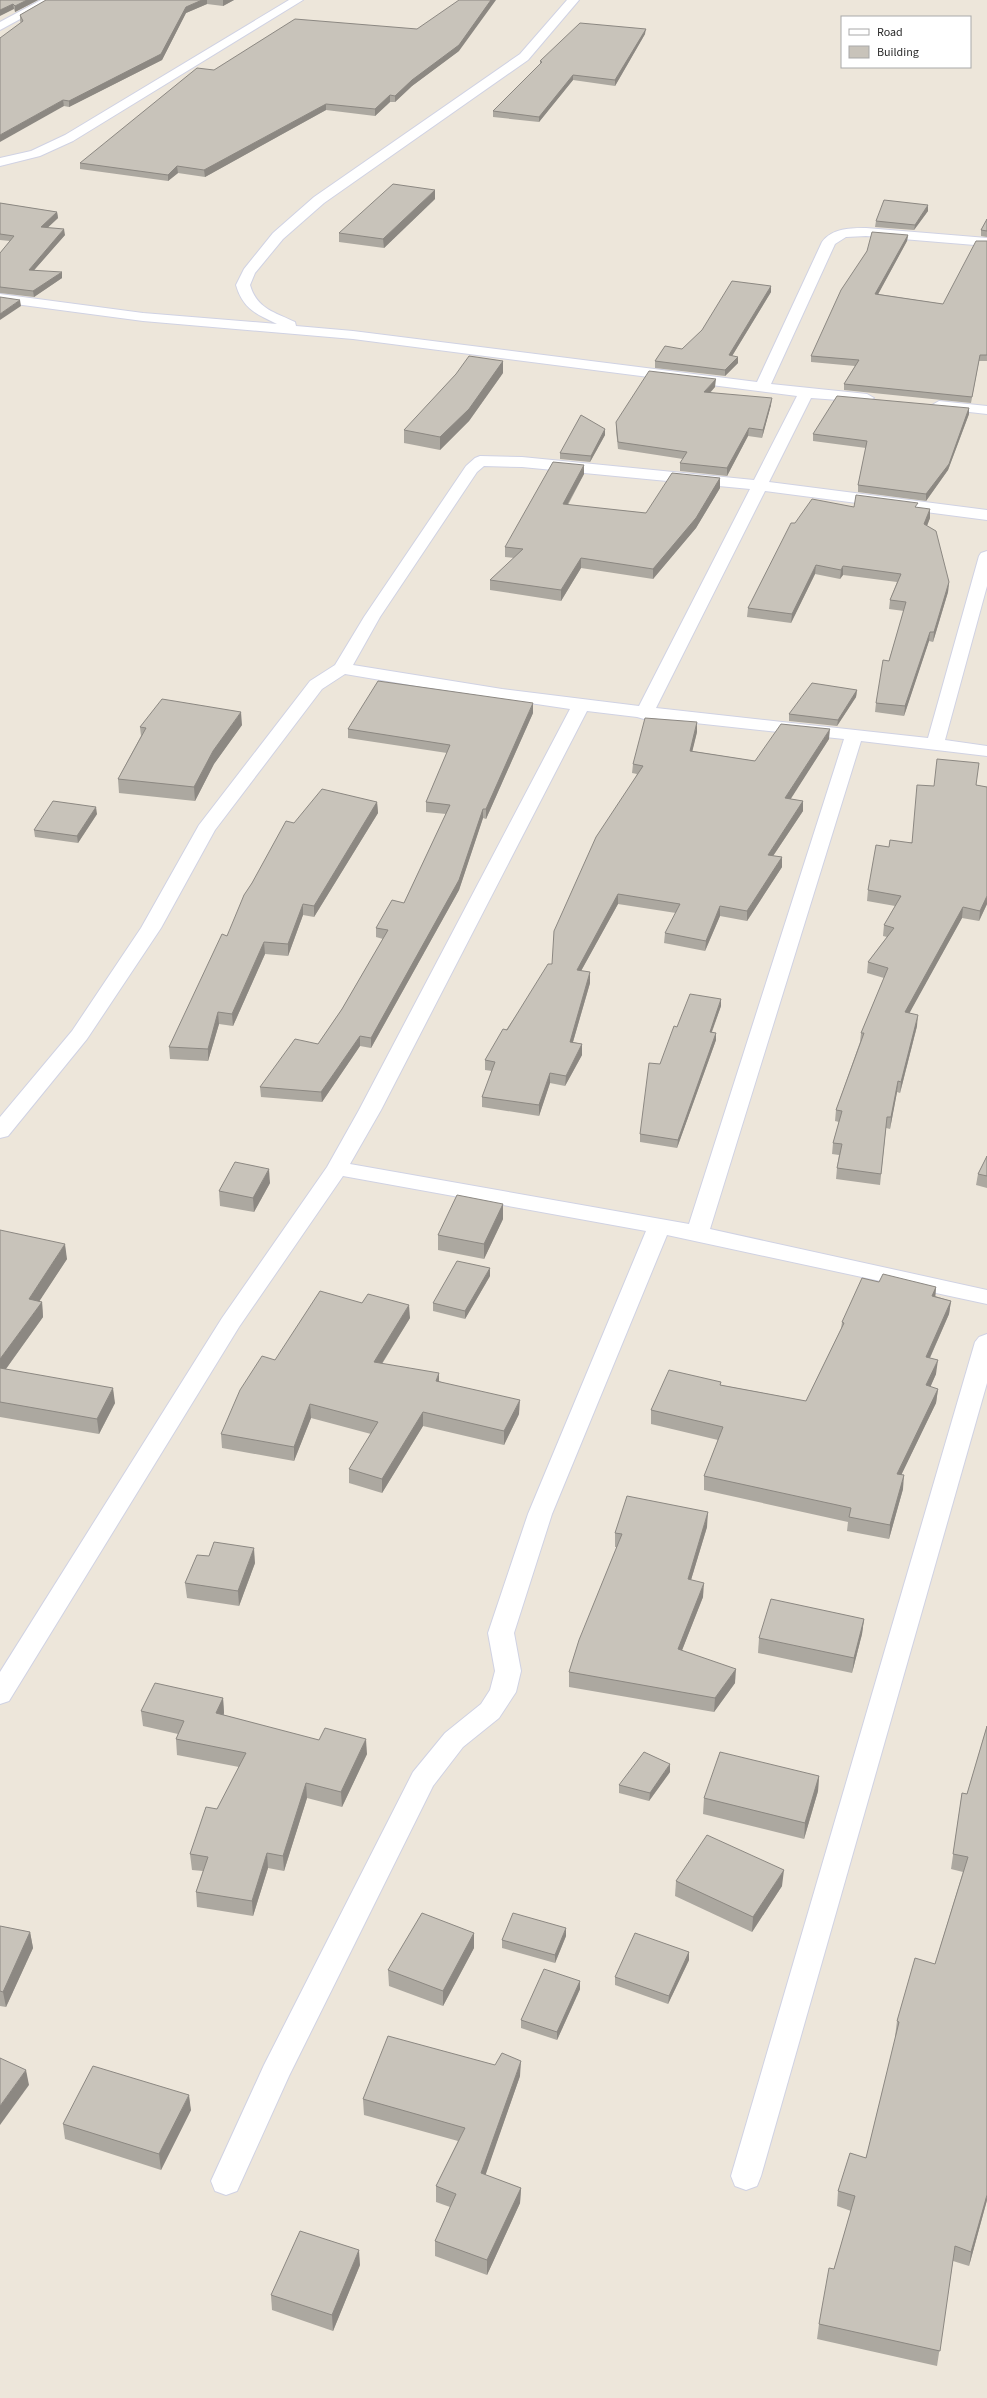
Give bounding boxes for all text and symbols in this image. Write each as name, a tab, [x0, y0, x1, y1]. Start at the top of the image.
legend	[841, 16, 971, 68]
text: Road	[877, 24, 903, 41]
text: Building	[877, 44, 919, 61]

